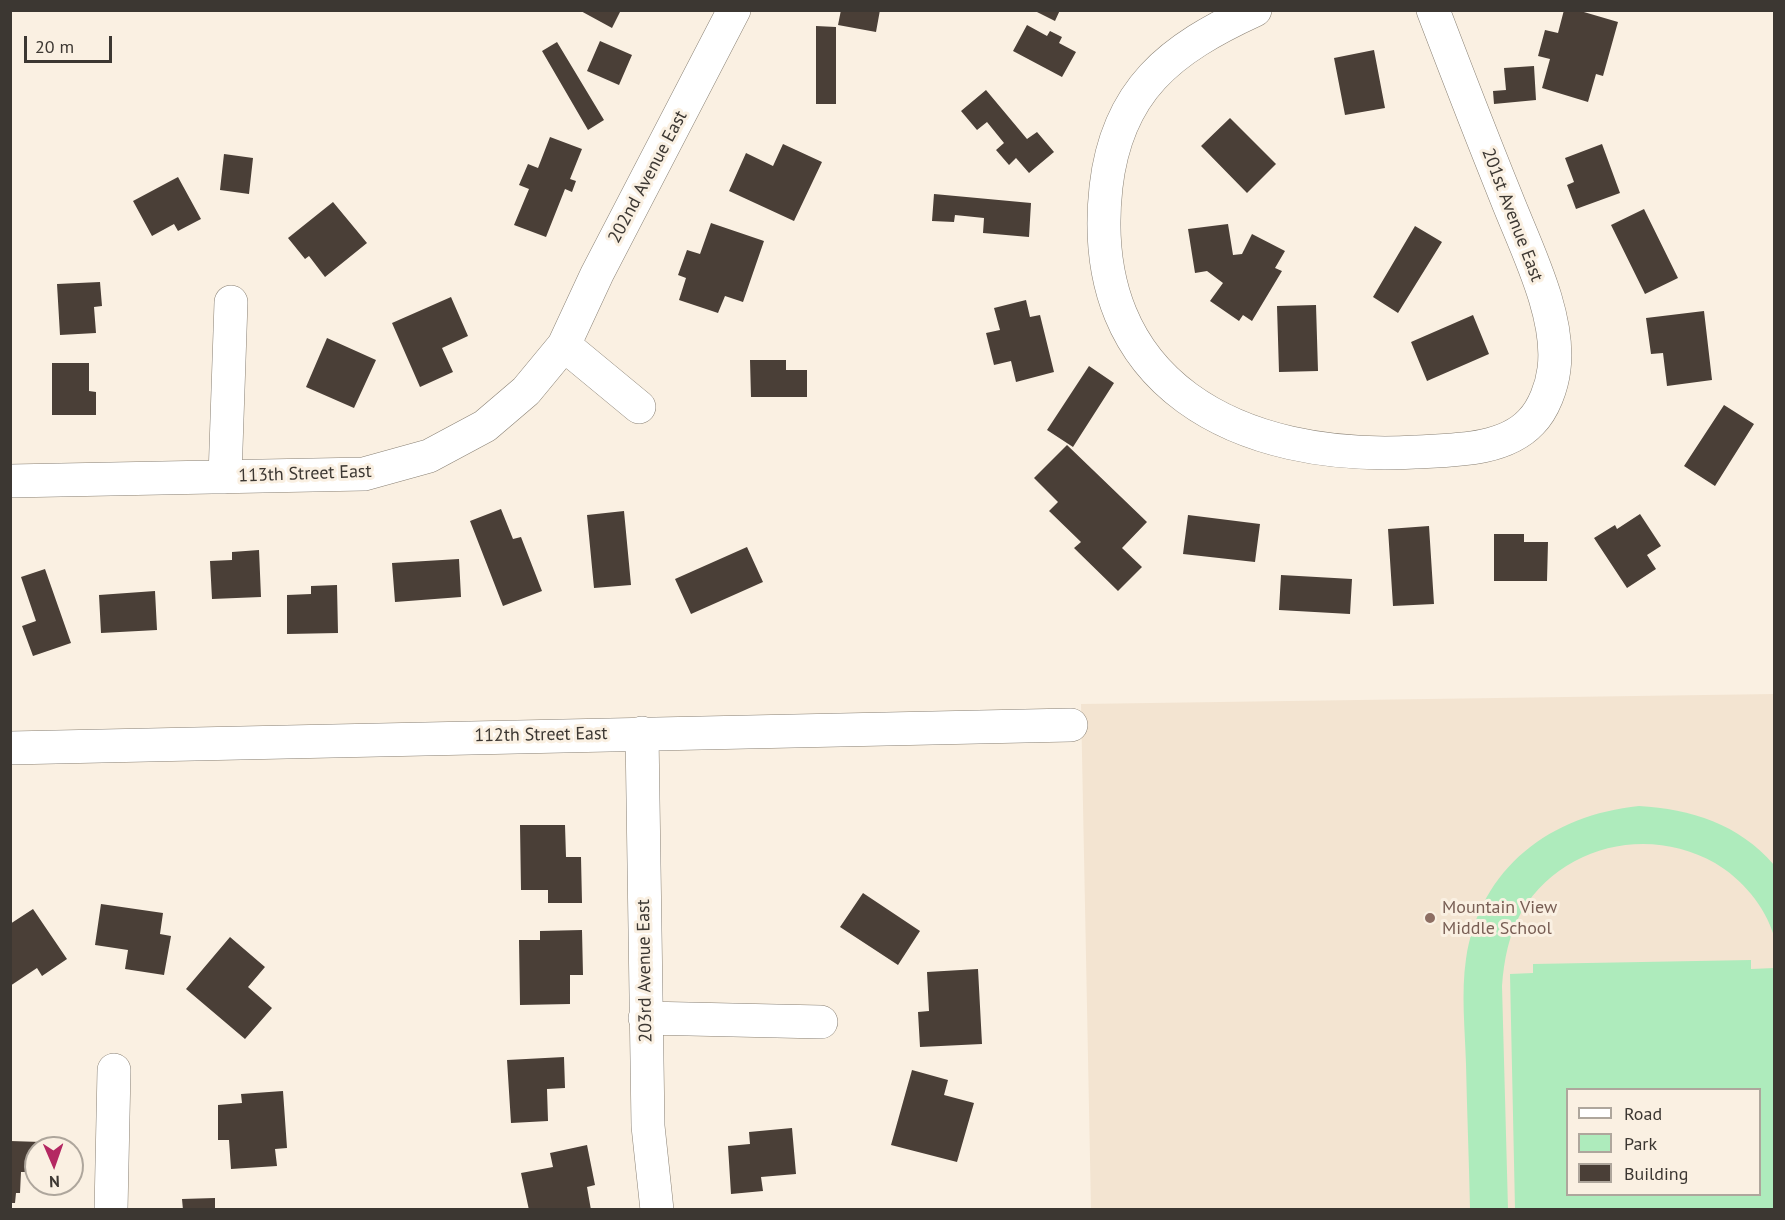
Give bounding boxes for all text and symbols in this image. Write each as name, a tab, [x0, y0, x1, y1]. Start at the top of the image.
scale bar	[27, 24, 116, 62]
text: 20 m	[35, 35, 74, 58]
street label: 202nd Avenue East	[604, 107, 692, 247]
street label: 201st Avenue East	[1477, 145, 1547, 285]
street label: 113th Street East	[238, 461, 372, 487]
street label: 112th Street East	[474, 723, 608, 747]
place label: Mountain View Middle School	[1442, 897, 1557, 940]
street label: 203rd Avenue East	[633, 899, 657, 1043]
marker: Mountain View Middle School	[1423, 911, 1437, 925]
legend	[1566, 1088, 1761, 1196]
text: Road	[1624, 1102, 1662, 1125]
text: Park	[1624, 1132, 1657, 1155]
north arrow	[24, 1136, 84, 1196]
text: Building	[1624, 1162, 1688, 1185]
text: N	[49, 1172, 60, 1192]

